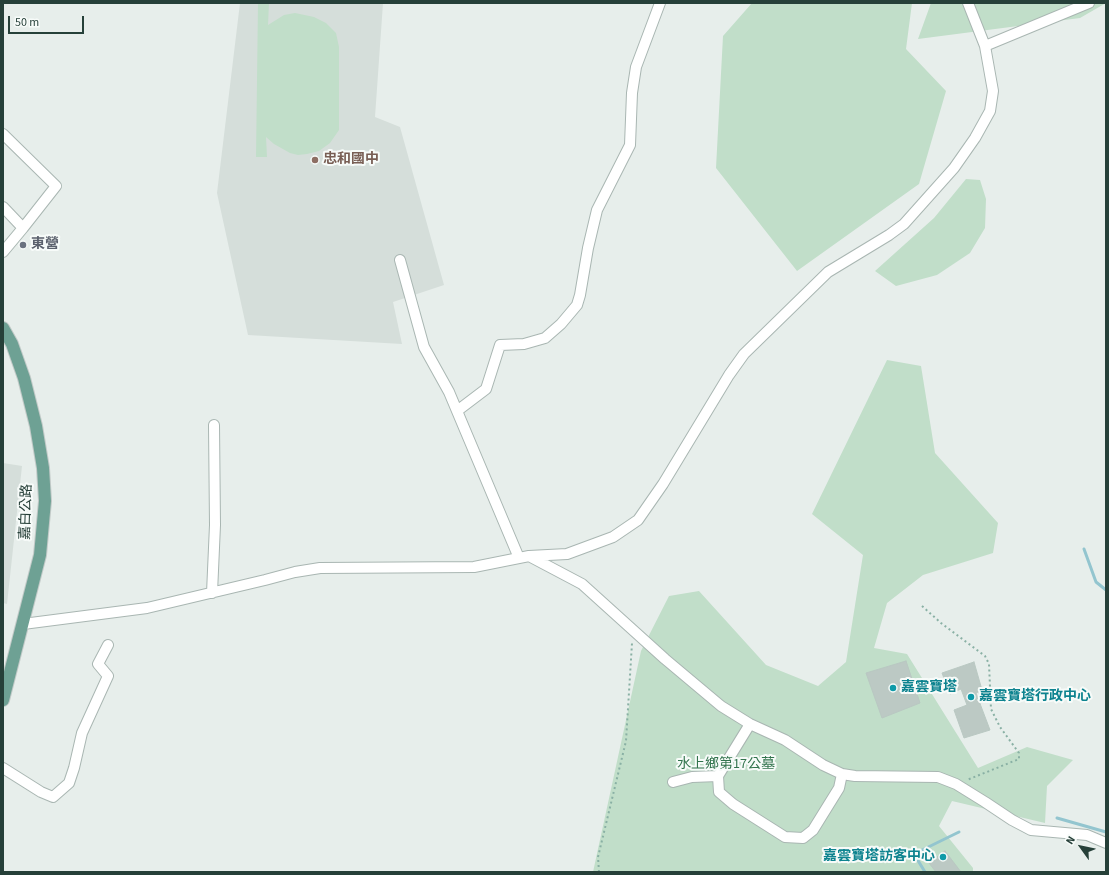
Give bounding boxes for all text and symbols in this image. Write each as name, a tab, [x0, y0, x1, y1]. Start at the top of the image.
scale bar	[10, 8, 86, 34]
text: 50 m	[15, 14, 39, 31]
place label: 忠和國中	[323, 152, 379, 168]
marker: 忠和國中	[310, 155, 320, 165]
place label: 東營	[31, 237, 59, 253]
marker: 東營	[18, 240, 28, 250]
street label: 嘉白公路	[18, 484, 36, 540]
place label: 嘉雲寶塔	[901, 680, 957, 696]
marker: 嘉雲寶塔	[888, 683, 898, 693]
place label: 嘉雲寶塔行政中心	[979, 689, 1091, 705]
marker: 嘉雲寶塔行政中心	[966, 692, 976, 702]
park label: 水上鄉第17公墓	[677, 757, 775, 773]
north arrow	[1061, 827, 1101, 867]
text: N	[1062, 833, 1079, 847]
place label: 嘉雲寶塔訪客中心	[823, 849, 935, 865]
marker: 嘉雲寶塔訪客中心	[938, 852, 948, 862]

